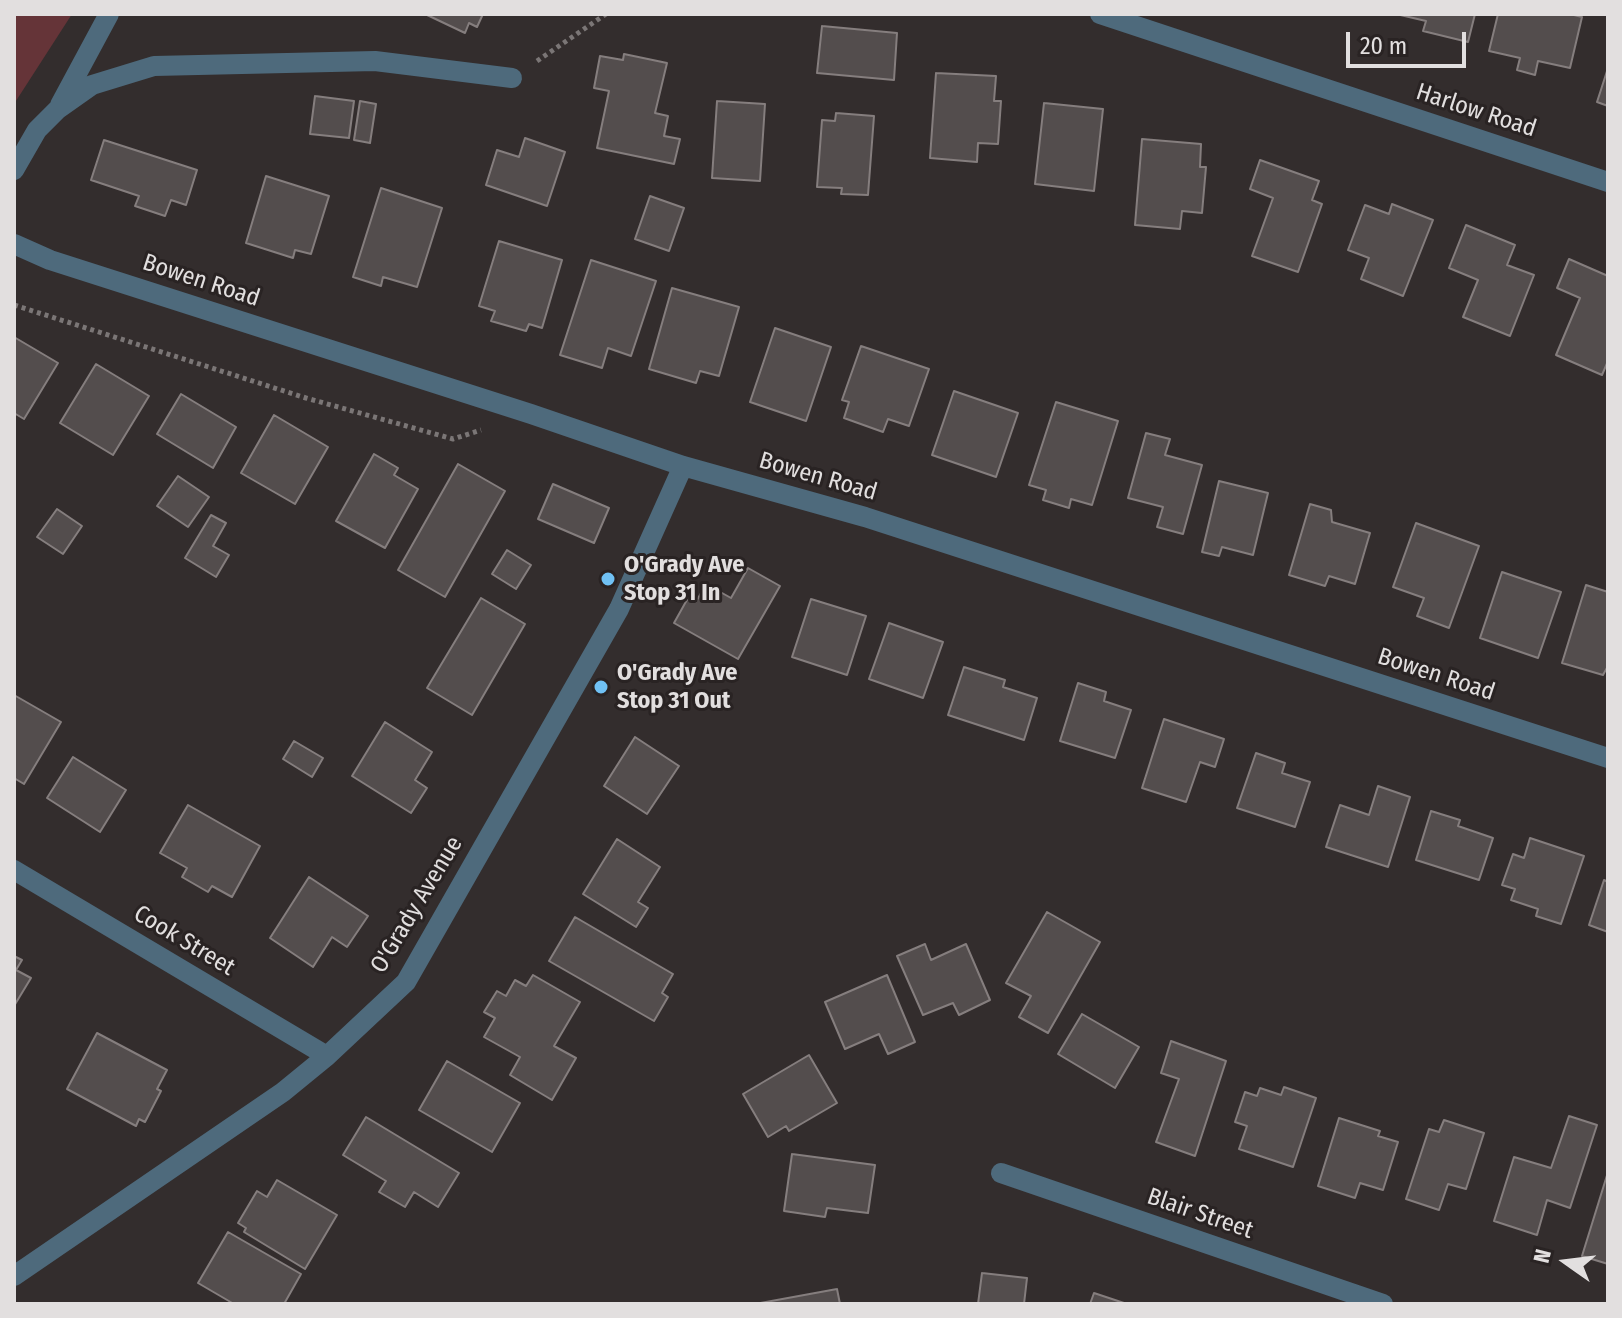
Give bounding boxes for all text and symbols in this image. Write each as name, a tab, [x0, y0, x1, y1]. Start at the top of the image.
scale bar	[1350, 16, 1470, 66]
text: 20 m	[1360, 32, 1407, 60]
street label: Harlow Road	[1412, 78, 1540, 144]
street label: Bowen Road	[139, 249, 263, 313]
street label: Bowen Road	[756, 446, 880, 508]
place label: O'Grady Ave Stop 31 In	[624, 551, 744, 607]
marker: O'Grady Ave Stop 31 In	[599, 570, 617, 588]
street label: Bowen Road	[1374, 643, 1498, 707]
place label: O'Grady Ave Stop 31 Out	[617, 659, 737, 715]
marker: O'Grady Ave Stop 31 Out	[592, 678, 610, 696]
street label: O'Grady Avenue	[365, 831, 469, 979]
street label: Cook Street	[128, 900, 240, 982]
street label: Blair Street	[1143, 1182, 1257, 1246]
north arrow	[1526, 1222, 1606, 1302]
text: N	[1528, 1246, 1557, 1266]

